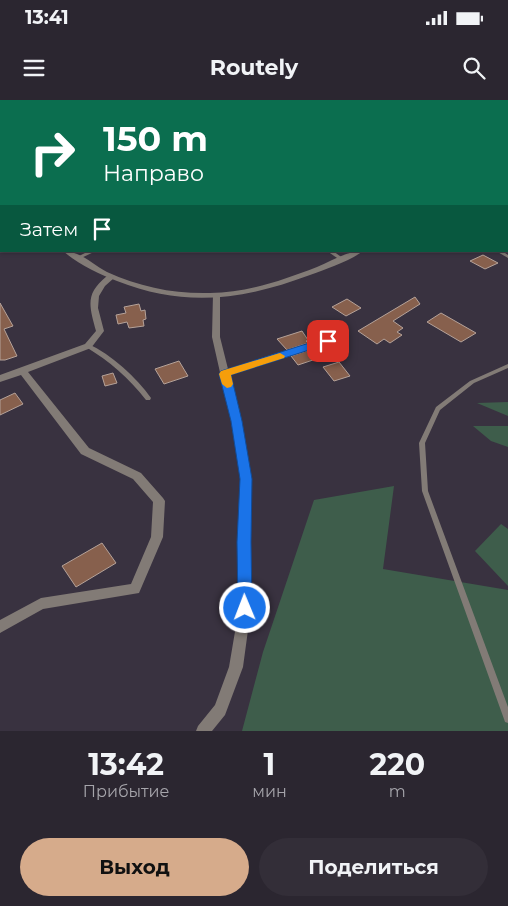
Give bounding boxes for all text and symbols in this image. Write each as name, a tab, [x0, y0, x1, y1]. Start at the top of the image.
text: 13:41	[25, 6, 69, 29]
icon: menu	[20, 54, 48, 82]
text: Routely	[210, 54, 298, 81]
icon: search	[460, 54, 488, 82]
text: 150 m	[103, 117, 208, 160]
icon: right	[20, 120, 85, 185]
text: Направо	[103, 160, 204, 187]
icon: arrive	[88, 215, 116, 243]
text: Затем	[20, 218, 78, 241]
pin	[307, 320, 349, 362]
icon: arrive	[314, 327, 342, 355]
position arrow	[218, 581, 270, 633]
text: 13:42	[88, 746, 164, 783]
text: 1	[264, 746, 275, 783]
text: 220	[369, 746, 425, 783]
text: Прибытие	[83, 782, 170, 801]
text: мин	[252, 782, 287, 801]
text: m	[389, 782, 406, 801]
button: Выход	[20, 838, 249, 896]
button: Поделиться	[259, 838, 488, 896]

